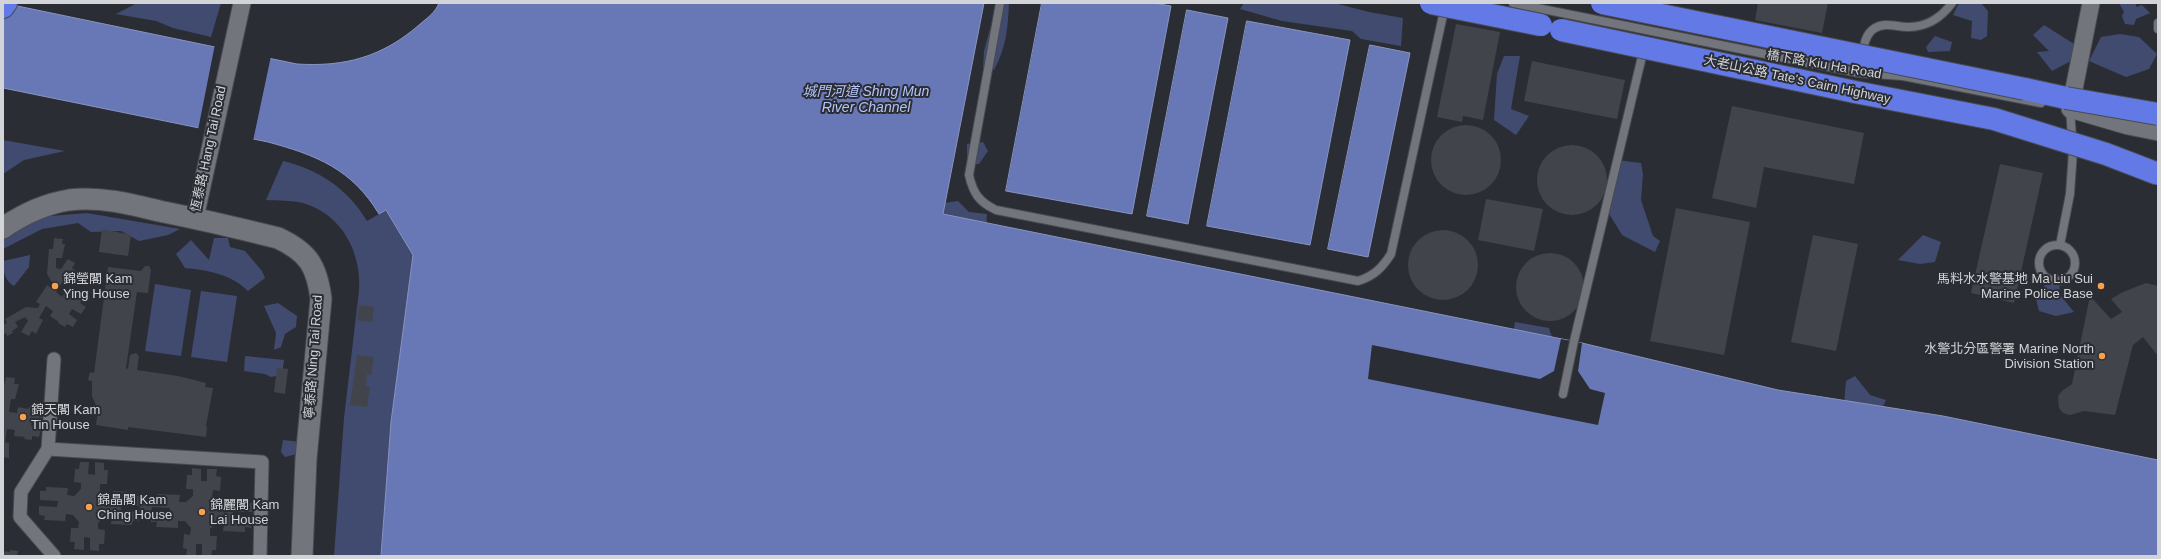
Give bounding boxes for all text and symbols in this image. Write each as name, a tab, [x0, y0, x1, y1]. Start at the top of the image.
street label: 橋下路 Kiu Ha Road	[1765, 47, 1883, 83]
street label: 大老山公路 Tate's Cairn Highway	[1702, 53, 1892, 107]
street label: 恆泰路 Hang Tai Road	[188, 84, 230, 214]
water label: 城門河道 Shing Mun River Channel	[803, 84, 929, 116]
place label: 錦瑩閣 Kam Ying House	[63, 271, 132, 302]
place label: 馬料水水警基地 Ma Liu Sui Marine Police Base	[1937, 271, 2093, 302]
marker: 錦瑩閣 Kam Ying House	[50, 281, 60, 291]
marker: 馬料水水警基地 Ma Liu Sui Marine Police Base	[2096, 281, 2106, 291]
street label: 寧泰路 Ning Tai Road	[302, 294, 326, 420]
place label: 水警北分區警署 Marine North Division Station	[1924, 341, 2094, 372]
marker: 水警北分區警署 Marine North Division Station	[2097, 351, 2107, 361]
place label: 錦天閣 Kam Tin House	[31, 402, 100, 433]
marker: 錦天閣 Kam Tin House	[18, 412, 28, 422]
place label: 錦晶閣 Kam Ching House	[97, 492, 172, 523]
place label: 錦麗閣 Kam Lai House	[210, 497, 279, 528]
marker: 錦晶閣 Kam Ching House	[84, 502, 94, 512]
marker: 錦麗閣 Kam Lai House	[197, 507, 207, 517]

